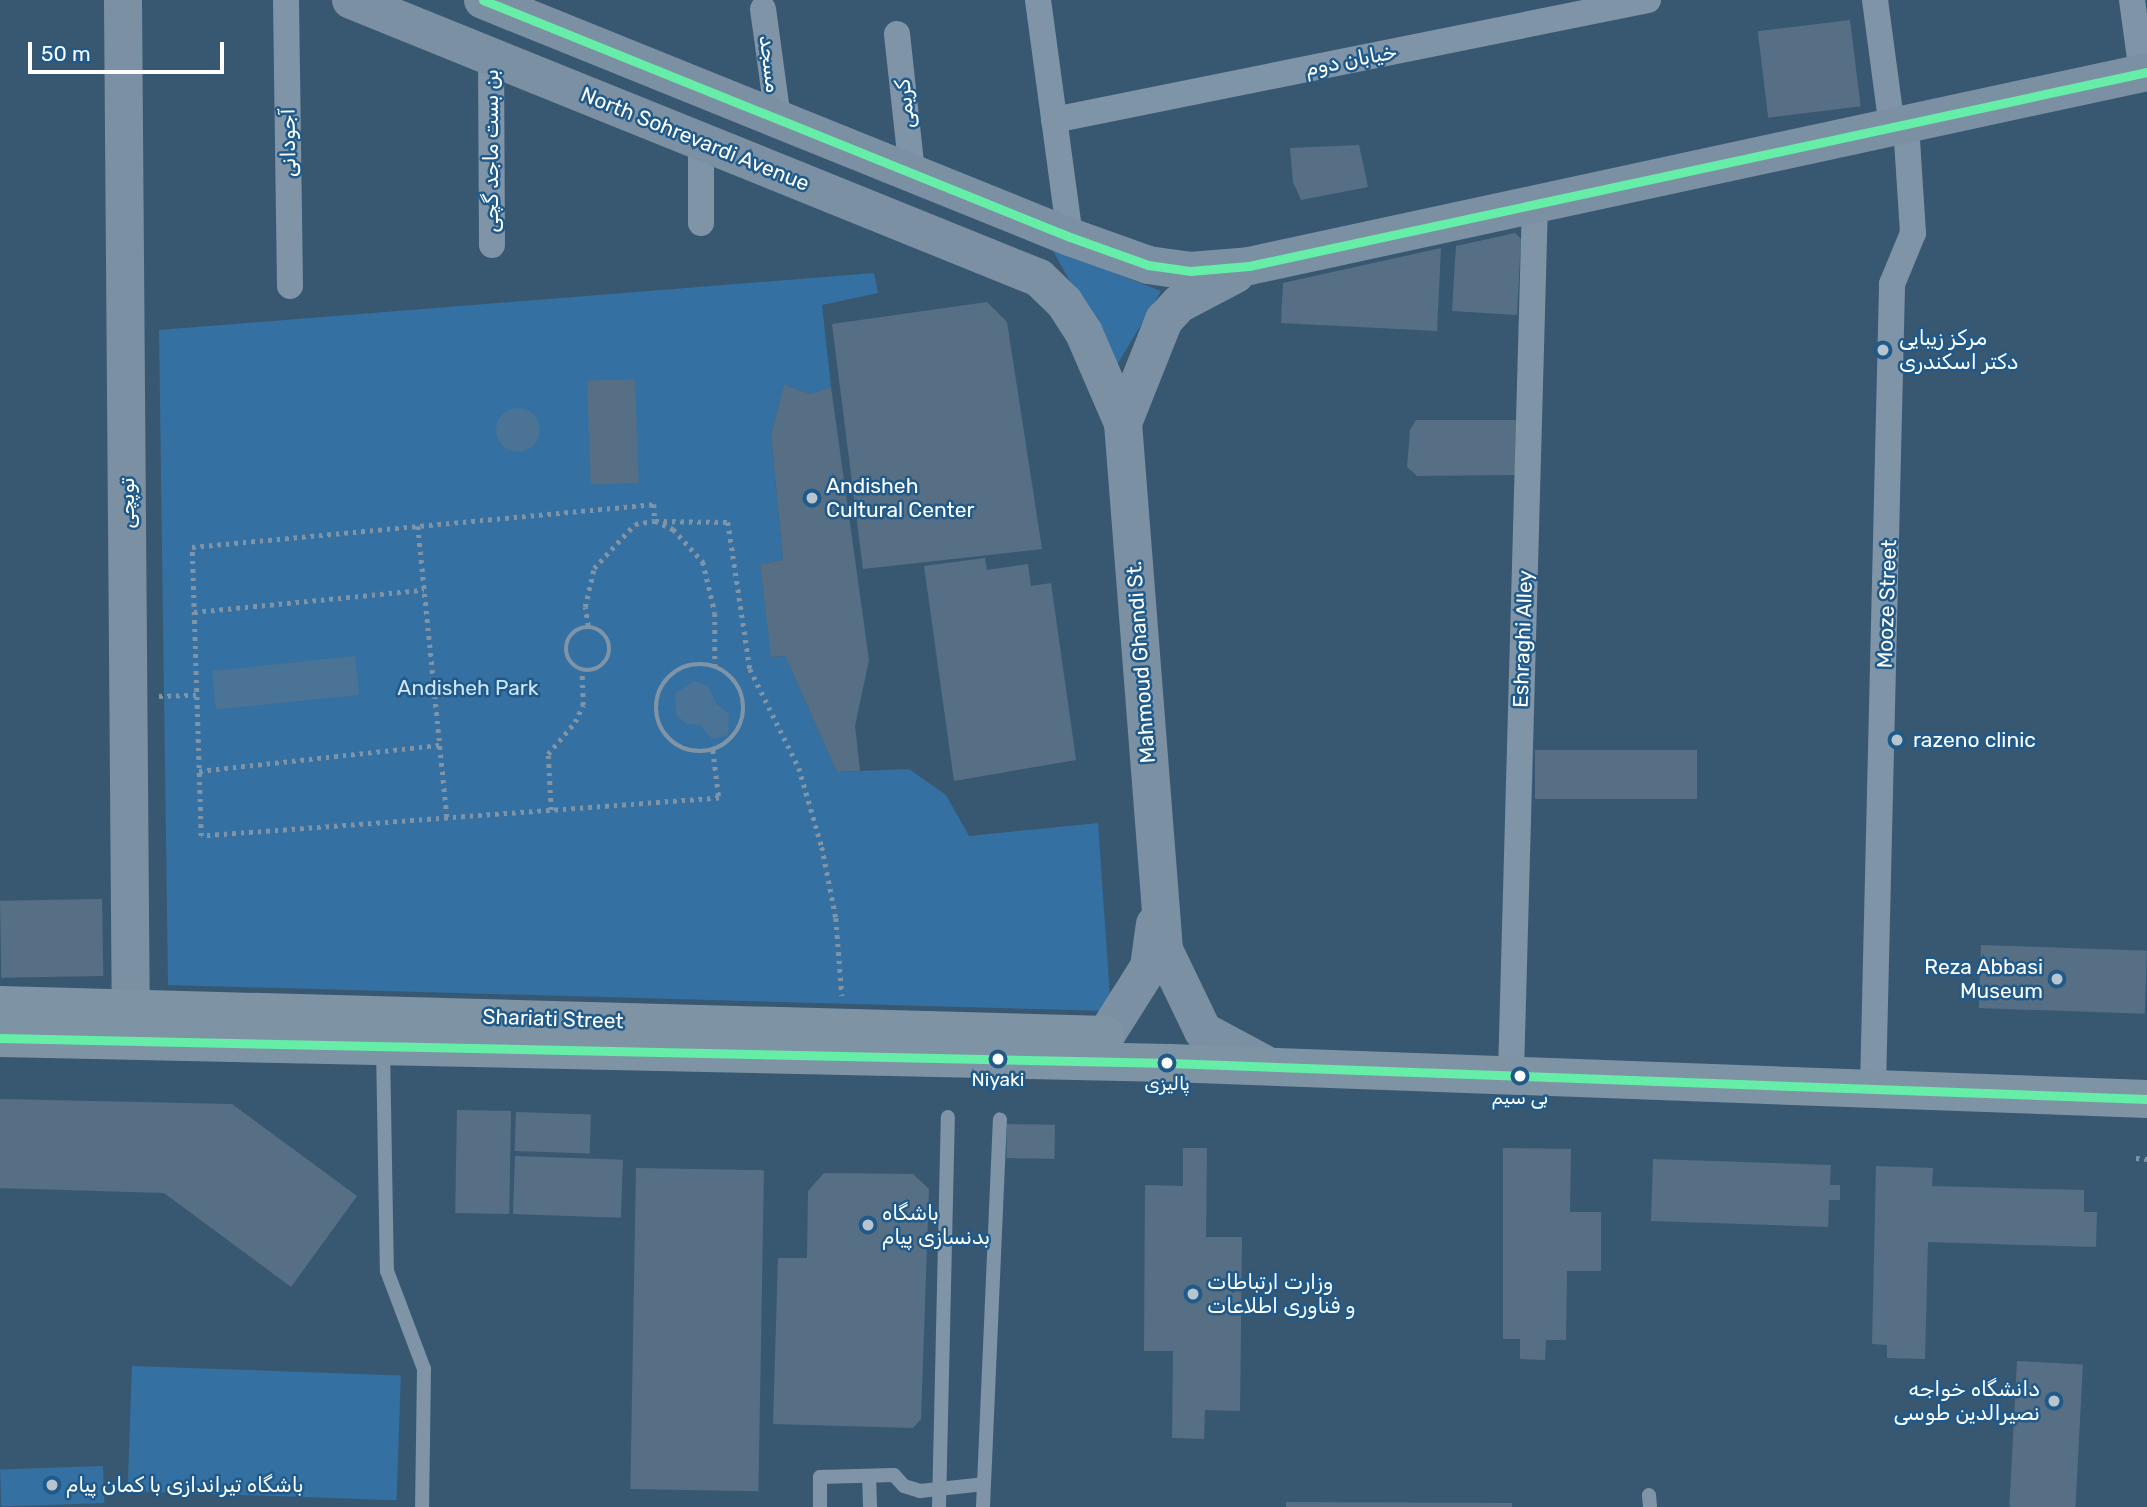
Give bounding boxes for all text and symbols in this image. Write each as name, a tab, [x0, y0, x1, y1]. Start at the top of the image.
scale bar	[32, 28, 228, 72]
street label: مسجد	[754, 34, 786, 94]
street label: خیابان دوم	[1303, 39, 1399, 81]
text: 50 m	[41, 41, 91, 66]
street label: بن بست ماجد گچی	[478, 69, 504, 233]
street label: کریمی	[890, 78, 920, 130]
street label: North Sohrevardi Avenue	[577, 81, 813, 197]
street label: آجودانی	[275, 108, 301, 178]
place label: مرکز زیبایی دکتر اسکندری	[1899, 325, 2018, 375]
marker: مرکز زیبایی دکتر اسکندری	[1873, 340, 1893, 360]
place label: Andisheh Cultural Center	[826, 473, 975, 523]
street label: توپچی	[114, 477, 140, 529]
marker: Andisheh Cultural Center	[804, 490, 820, 506]
street label: Mooze Street	[1872, 539, 1902, 669]
street label: Mahmoud Ghandi St.	[1121, 560, 1161, 764]
street label: Eshraghi Alley	[1508, 569, 1538, 709]
park label: Andisheh Park	[397, 675, 539, 701]
place label: razeno clinic	[1913, 727, 2036, 753]
marker: razeno clinic	[1887, 730, 1907, 750]
place label: Reza Abbasi Museum	[1924, 954, 2043, 1004]
marker: Reza Abbasi Museum	[2049, 971, 2065, 987]
street label: Shariati Street	[482, 1004, 624, 1034]
marker: Niyaki	[991, 1052, 1005, 1066]
marker: پالیزی	[1160, 1056, 1174, 1070]
place label: Niyaki	[972, 1069, 1024, 1091]
marker: بی سیم	[1513, 1069, 1527, 1083]
place label: پالیزی	[1144, 1073, 1190, 1095]
place label: بی سیم	[1492, 1087, 1548, 1109]
place label: باشگاه بدنسازی پیام	[882, 1200, 990, 1250]
marker: باشگاه بدنسازی پیام	[860, 1217, 876, 1233]
place label: وزارت ارتباطات و فناوری اطلاعات	[1207, 1269, 1355, 1319]
marker: وزارت ارتباطات و فناوری اطلاعات	[1185, 1286, 1201, 1302]
place label: دانشگاه خواجه نصیرالدین طوسی	[1894, 1376, 2040, 1426]
marker: دانشگاه خواجه نصیرالدین طوسی	[2046, 1393, 2062, 1409]
place label: باشگاه تیراندازی با کمان پیام	[66, 1472, 304, 1498]
marker: باشگاه تیراندازی با کمان پیام	[44, 1477, 60, 1493]

